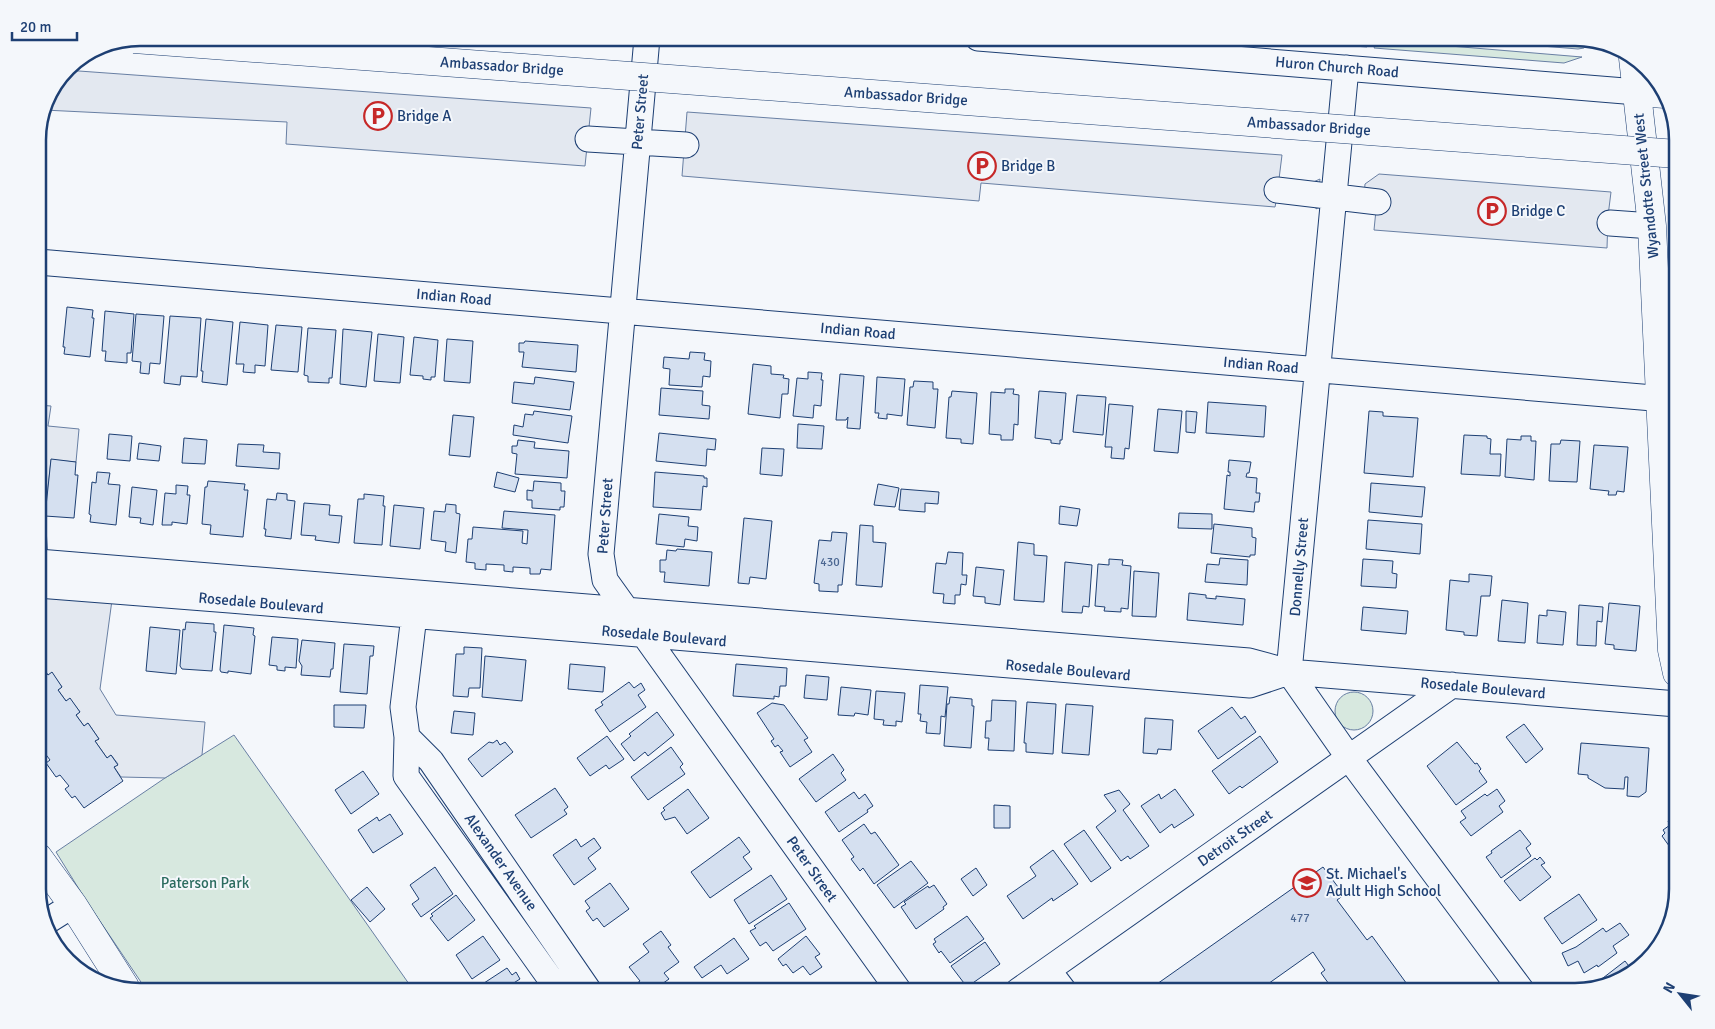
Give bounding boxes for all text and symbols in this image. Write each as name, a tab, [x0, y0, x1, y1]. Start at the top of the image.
scale bar	[12, 10, 78, 42]
text: 20 m	[20, 18, 51, 36]
street label: Ambassador Bridge	[440, 53, 564, 79]
street label: Huron Church Road	[1274, 53, 1400, 81]
street label: Peter Street	[628, 73, 652, 151]
street label: Ambassador Bridge	[844, 83, 968, 109]
parking icon: Bridge A	[363, 101, 393, 131]
place label: Bridge A	[397, 107, 452, 125]
street label: Wyandotte Street West	[1629, 112, 1663, 260]
street label: Ambassador Bridge	[1247, 113, 1371, 139]
parking icon: Bridge B	[967, 151, 997, 181]
place label: Bridge B	[1001, 157, 1055, 175]
parking icon: Bridge C	[1477, 196, 1507, 226]
place label: Bridge C	[1511, 202, 1565, 220]
street label: Indian Road	[415, 285, 493, 309]
street label: Indian Road	[819, 319, 897, 343]
street label: Indian Road	[1222, 353, 1300, 377]
street label: Peter Street	[593, 477, 617, 555]
street label: Donnelly Street	[1286, 517, 1312, 617]
house number: 430	[820, 555, 840, 570]
street label: Rosedale Boulevard	[198, 589, 324, 617]
street label: Rosedale Boulevard	[601, 622, 727, 650]
street label: Rosedale Boulevard	[1005, 656, 1131, 684]
street label: Rosedale Boulevard	[1420, 674, 1546, 702]
street label: Detroit Street	[1194, 806, 1276, 870]
street label: Alexander Avenue	[461, 810, 541, 914]
street label: Peter Street	[783, 833, 841, 905]
place label: St. Michael's Adult High School	[1326, 865, 1441, 900]
school or university icon: St. Michael's Adult High School	[1292, 868, 1322, 898]
park label: Paterson Park	[161, 874, 250, 892]
house number: 477	[1290, 911, 1310, 926]
north arrow	[1655, 969, 1705, 1019]
text: N	[1659, 979, 1679, 996]

